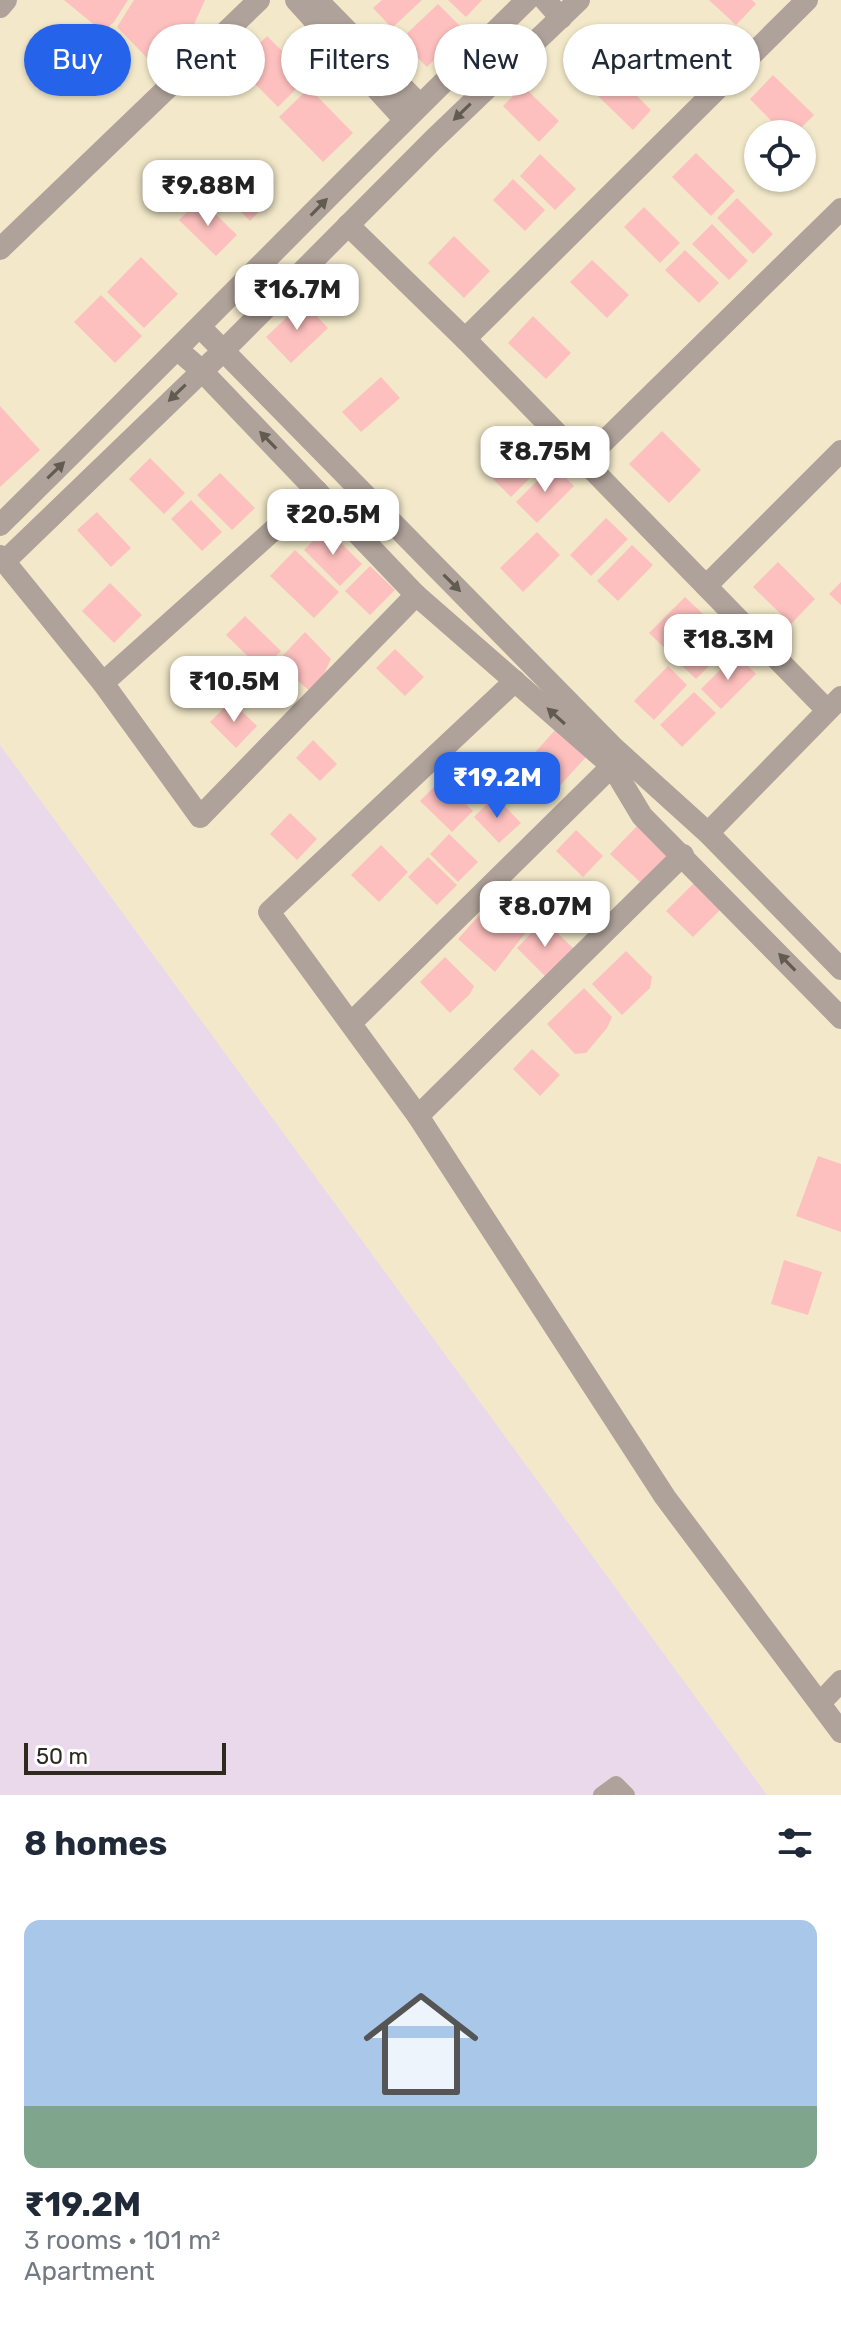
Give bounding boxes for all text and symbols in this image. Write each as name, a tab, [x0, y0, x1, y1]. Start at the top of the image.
chip: Buy	[24, 24, 131, 96]
chip: Rent	[147, 24, 265, 96]
chip: Filters	[281, 24, 418, 96]
chip: New	[434, 24, 547, 96]
chip: Apartment	[563, 24, 760, 96]
one-way arrow	[453, 103, 472, 121]
map controls	[744, 120, 816, 192]
button: locate	[744, 120, 816, 192]
pin: ₹9.88M	[143, 160, 273, 228]
text: ₹9.88M	[161, 170, 255, 201]
one-way arrow	[309, 198, 327, 217]
pin: ₹16.7M	[232, 264, 362, 332]
text: ₹16.7M	[253, 274, 341, 305]
one-way arrow	[168, 383, 187, 402]
pin: ₹8.75M	[480, 426, 610, 494]
one-way arrow	[259, 430, 277, 449]
text: ₹8.75M	[499, 436, 591, 467]
one-way arrow	[46, 461, 65, 480]
pin: ₹20.5M	[268, 489, 398, 557]
text: ₹20.5M	[285, 499, 381, 530]
one-way arrow	[442, 573, 461, 592]
pin: ₹18.3M	[663, 614, 793, 682]
text: ₹18.3M	[682, 624, 774, 655]
pin: ₹10.5M	[169, 656, 299, 724]
text: ₹10.5M	[188, 666, 280, 697]
one-way arrow	[546, 708, 565, 726]
pin: ₹19.2M	[432, 752, 562, 820]
text: ₹19.2M	[452, 762, 542, 793]
pin: ₹8.07M	[480, 881, 610, 949]
text: ₹8.07M	[498, 891, 592, 922]
one-way arrow	[778, 953, 796, 972]
scale bar	[24, 1739, 226, 1775]
text: 50 m	[36, 1743, 88, 1770]
icon: filters	[773, 1821, 817, 1865]
text: 8 homes	[24, 1823, 167, 1864]
icon: home	[349, 1972, 493, 2116]
text: ₹19.2M	[24, 2184, 141, 2225]
text: 3 rooms · 101 m²	[24, 2225, 220, 2256]
text: Apartment	[24, 2256, 155, 2287]

